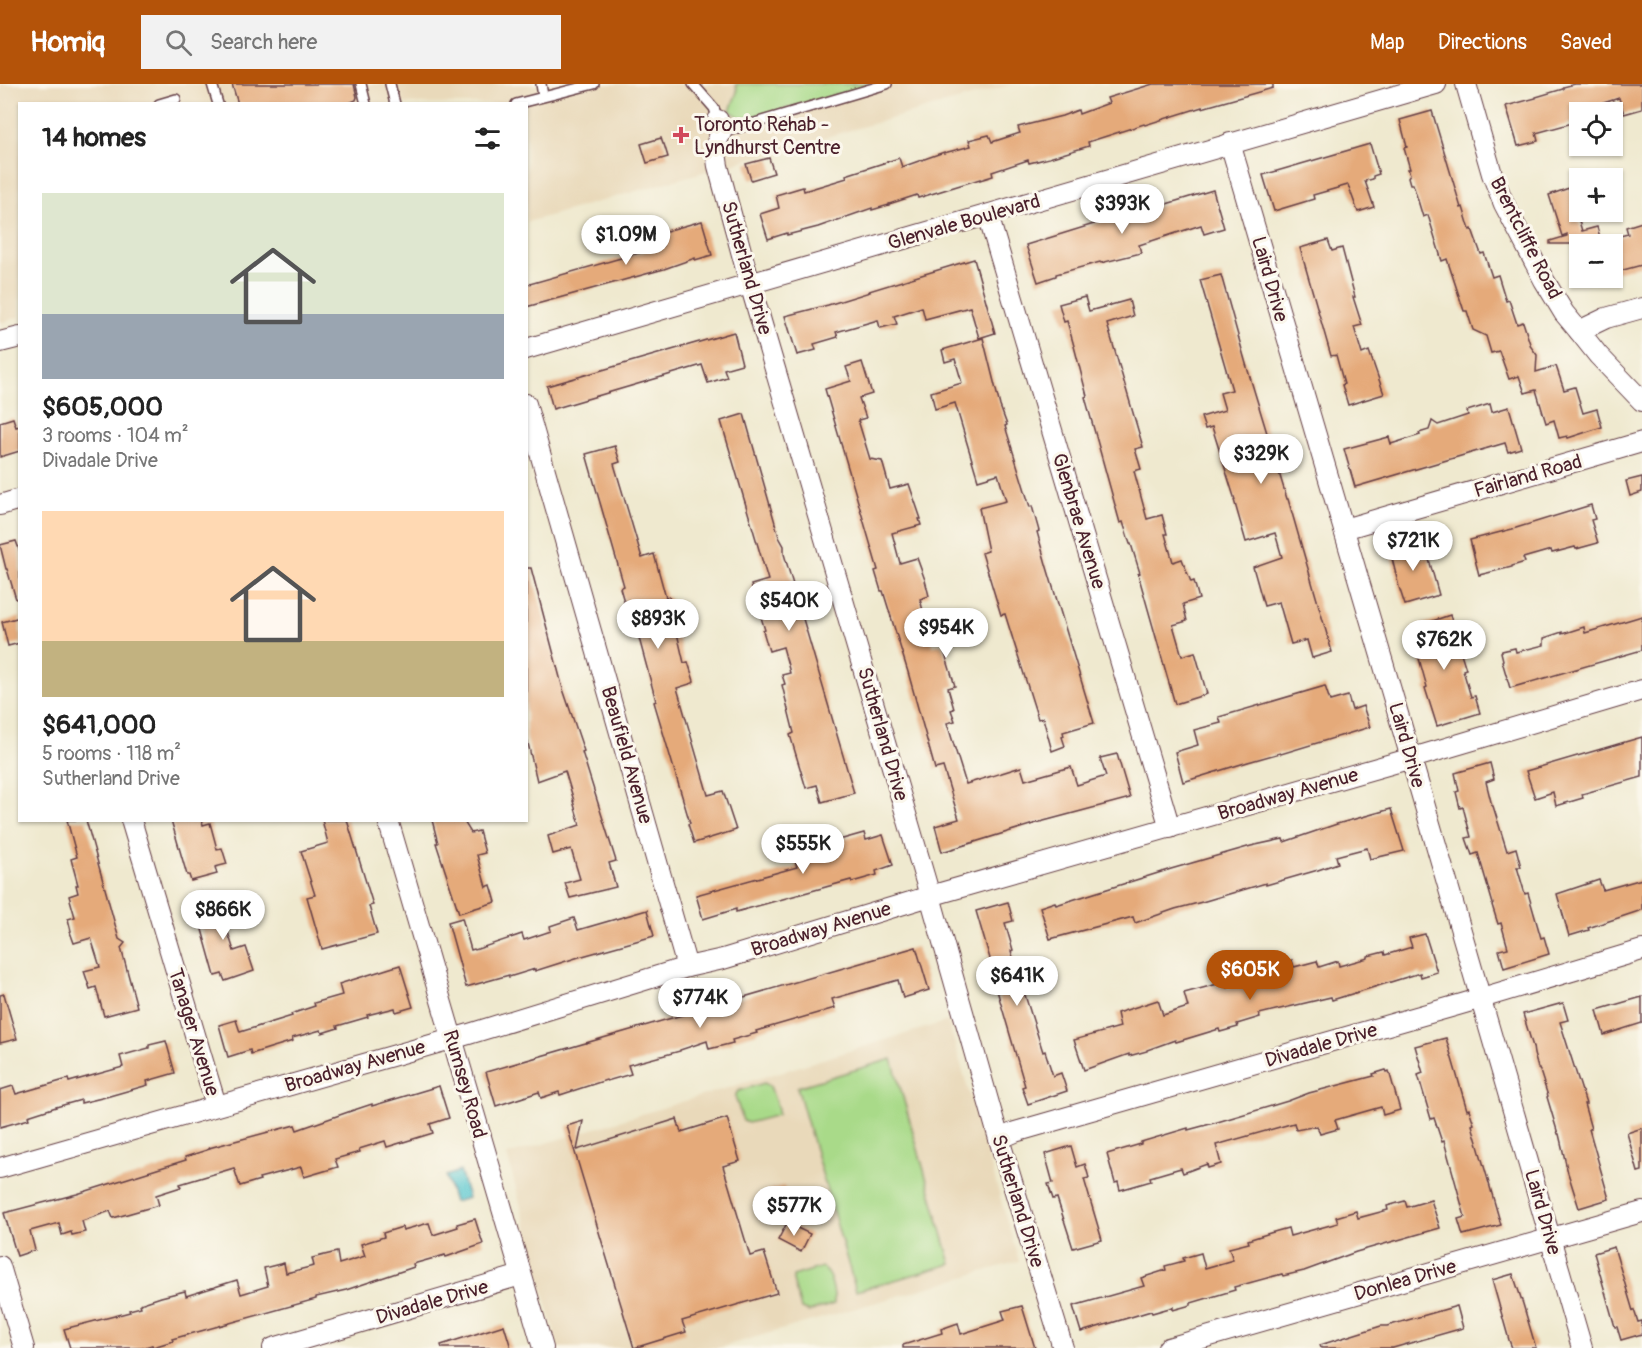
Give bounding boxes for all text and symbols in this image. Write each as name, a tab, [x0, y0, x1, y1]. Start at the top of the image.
search box	[141, 15, 561, 69]
text: Homiq	[30, 25, 105, 60]
icon: search	[162, 26, 195, 59]
text: Search here	[210, 28, 317, 56]
text: Map	[1370, 29, 1405, 56]
text: Directions	[1438, 29, 1527, 56]
text: Saved	[1560, 29, 1612, 56]
map controls	[1569, 102, 1623, 288]
button: locate	[1569, 102, 1623, 156]
place label: Toronto Rehab - Lyndhurst Centre	[694, 112, 841, 160]
text: 14 homes	[42, 122, 146, 154]
icon: filters	[471, 122, 504, 155]
marker: Toronto Rehab - Lyndhurst Centre	[672, 126, 690, 144]
button: +	[1569, 168, 1623, 222]
street label: Brentcliffe Road	[1484, 173, 1568, 303]
pin: $393K	[1080, 184, 1164, 235]
street label: Glenvale Boulevard	[885, 188, 1043, 256]
text: $393K	[1094, 191, 1150, 216]
street label: Sutherland Drive	[716, 198, 778, 338]
pin: $1.09M	[577, 215, 675, 266]
text: $1.09M	[595, 222, 657, 247]
icon: home	[219, 232, 327, 340]
street label: Laird Drive	[1246, 233, 1294, 325]
button: −	[1569, 234, 1623, 288]
text: $605,000	[42, 391, 163, 423]
text: 3 rooms · 104 m²	[42, 423, 189, 448]
pin: $329K	[1219, 434, 1303, 485]
text: $329K	[1233, 441, 1289, 466]
text: Divadale Drive	[42, 448, 158, 473]
street label: Fairland Road	[1471, 449, 1585, 503]
street label: Glenbrae Avenue	[1047, 450, 1112, 592]
pin: $721K	[1371, 521, 1455, 572]
text: $721K	[1387, 528, 1439, 553]
icon: home	[219, 550, 327, 658]
pin: $540K	[747, 581, 831, 632]
text: $540K	[760, 588, 819, 613]
pin: $893K	[616, 599, 700, 650]
text: $893K	[631, 606, 685, 631]
pin: $954K	[904, 608, 988, 659]
text: $954K	[918, 615, 974, 640]
pin: $762K	[1402, 620, 1486, 671]
text: $762K	[1416, 627, 1472, 652]
street label: Sutherland Drive	[852, 664, 914, 804]
street label: Beaufield Avenue	[595, 683, 659, 827]
street label: Laird Drive	[1383, 699, 1431, 791]
text: $641,000	[42, 709, 156, 741]
text: 5 rooms · 118 m²	[42, 741, 181, 766]
street label: Broadway Avenue	[1215, 762, 1361, 826]
text: Sutherland Drive	[42, 766, 180, 791]
pin: $555K	[761, 824, 845, 875]
text: $555K	[775, 831, 831, 856]
pin: $866K	[181, 890, 265, 941]
street label: Broadway Avenue	[748, 896, 894, 962]
text: $866K	[195, 897, 251, 922]
pin: $605K	[1208, 950, 1292, 1001]
pin: $641K	[975, 956, 1059, 1007]
text: $605K	[1220, 957, 1280, 982]
text: $641K	[990, 963, 1044, 988]
street label: Tanager Avenue	[163, 965, 225, 1099]
pin: $774K	[658, 978, 742, 1029]
text: $774K	[672, 985, 728, 1010]
street label: Divadale Drive	[1262, 1017, 1380, 1073]
street label: Rumsey Road	[438, 1027, 492, 1141]
street label: Broadway Avenue	[282, 1034, 428, 1098]
street label: Sutherland Drive	[986, 1131, 1050, 1271]
street label: Laird Drive	[1519, 1166, 1567, 1258]
pin: $577K	[752, 1186, 836, 1237]
text: $577K	[767, 1193, 821, 1218]
street label: Donlea Drive	[1351, 1253, 1459, 1307]
street label: Divadale Drive	[373, 1274, 491, 1330]

